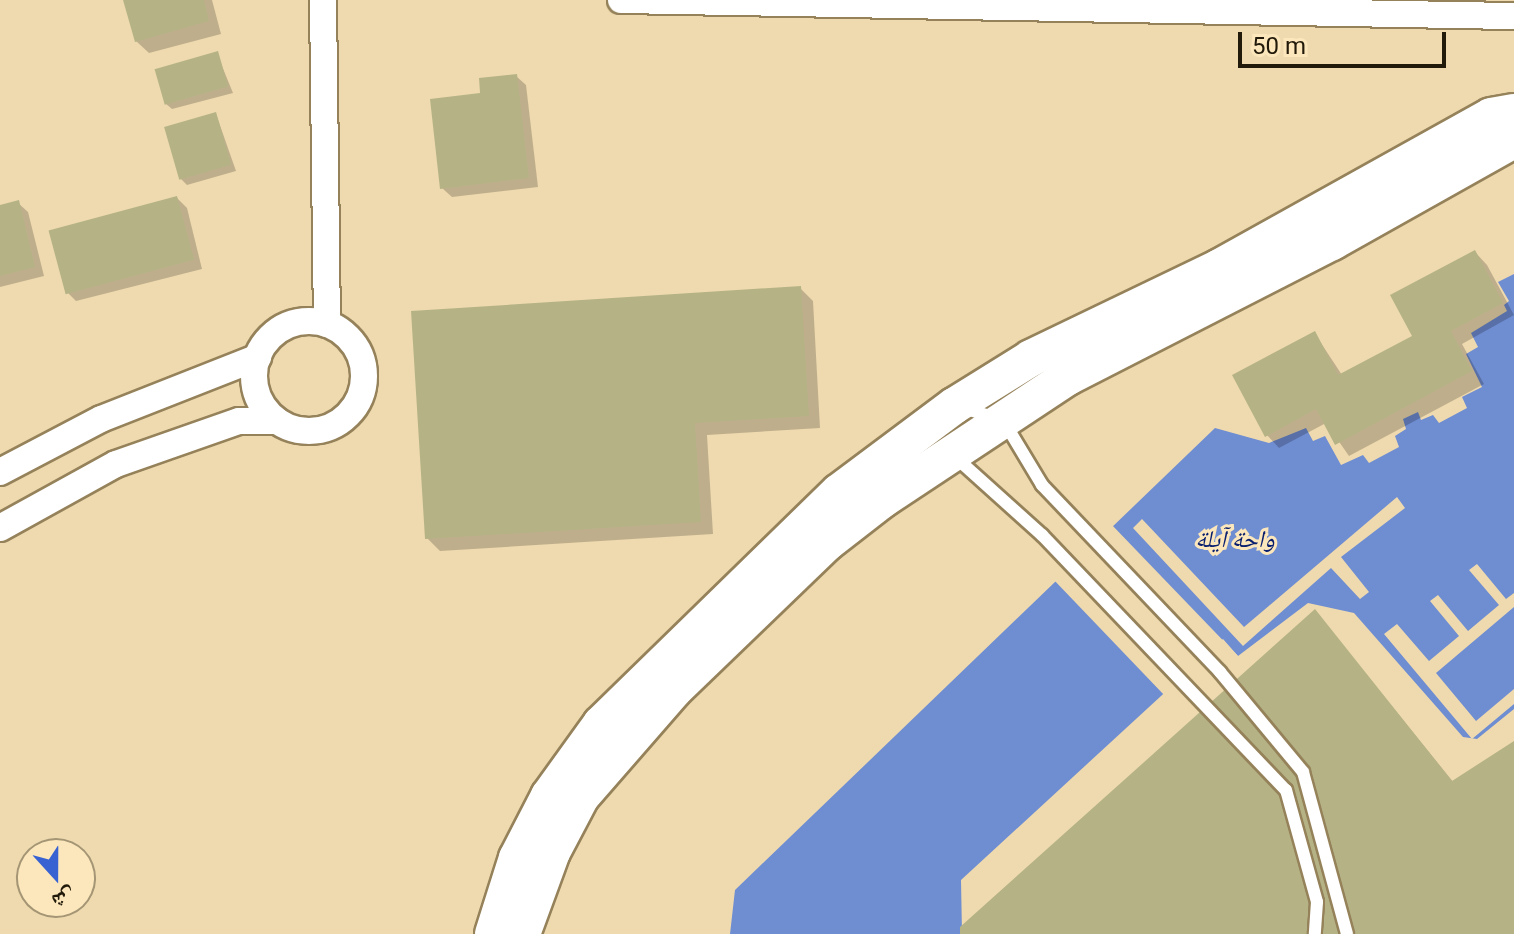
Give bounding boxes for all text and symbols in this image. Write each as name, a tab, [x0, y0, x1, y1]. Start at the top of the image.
scale bar	[1242, 16, 1450, 66]
text: 50 m	[1252, 32, 1306, 60]
water label: واحة آيلة	[1195, 526, 1275, 554]
north arrow	[16, 838, 96, 918]
text: ش	[49, 883, 79, 915]

